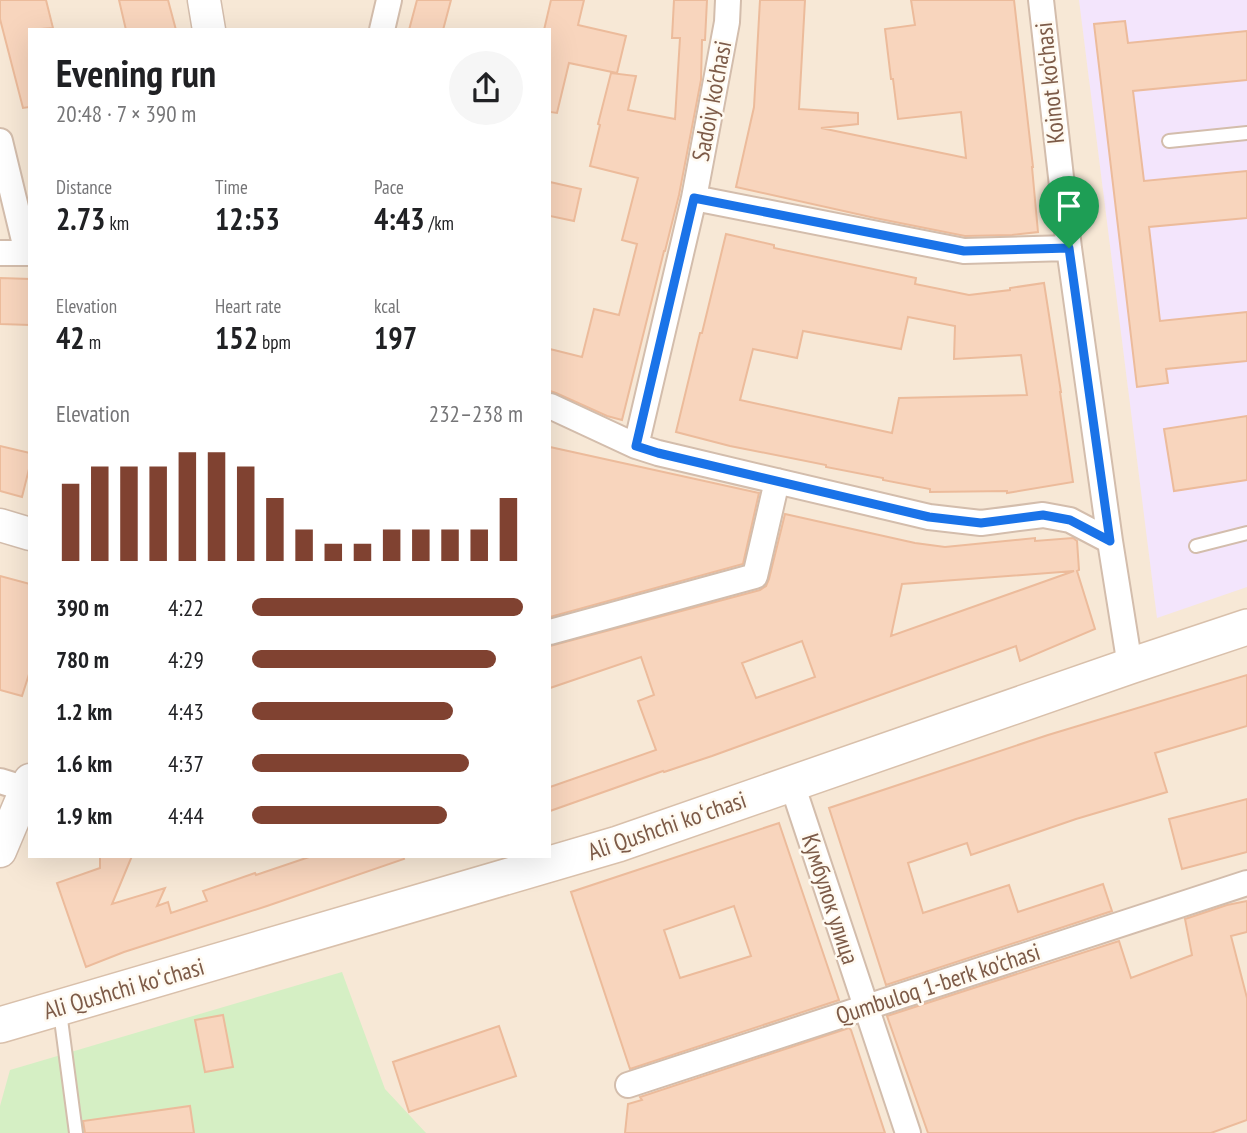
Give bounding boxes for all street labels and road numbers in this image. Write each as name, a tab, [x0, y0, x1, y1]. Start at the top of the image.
street label: Koinot ko'chasi	[1028, 21, 1071, 145]
street label: Sadoiy ko'chasi	[685, 38, 738, 164]
street label: Ali Qushchi koʻchasi	[583, 784, 750, 867]
street label: Кумбулок улица	[795, 830, 866, 968]
street label: Qumbuloq 1-berk ko'chasi	[832, 936, 1044, 1031]
street label: Ali Qushchi koʻchasi	[40, 951, 208, 1026]

